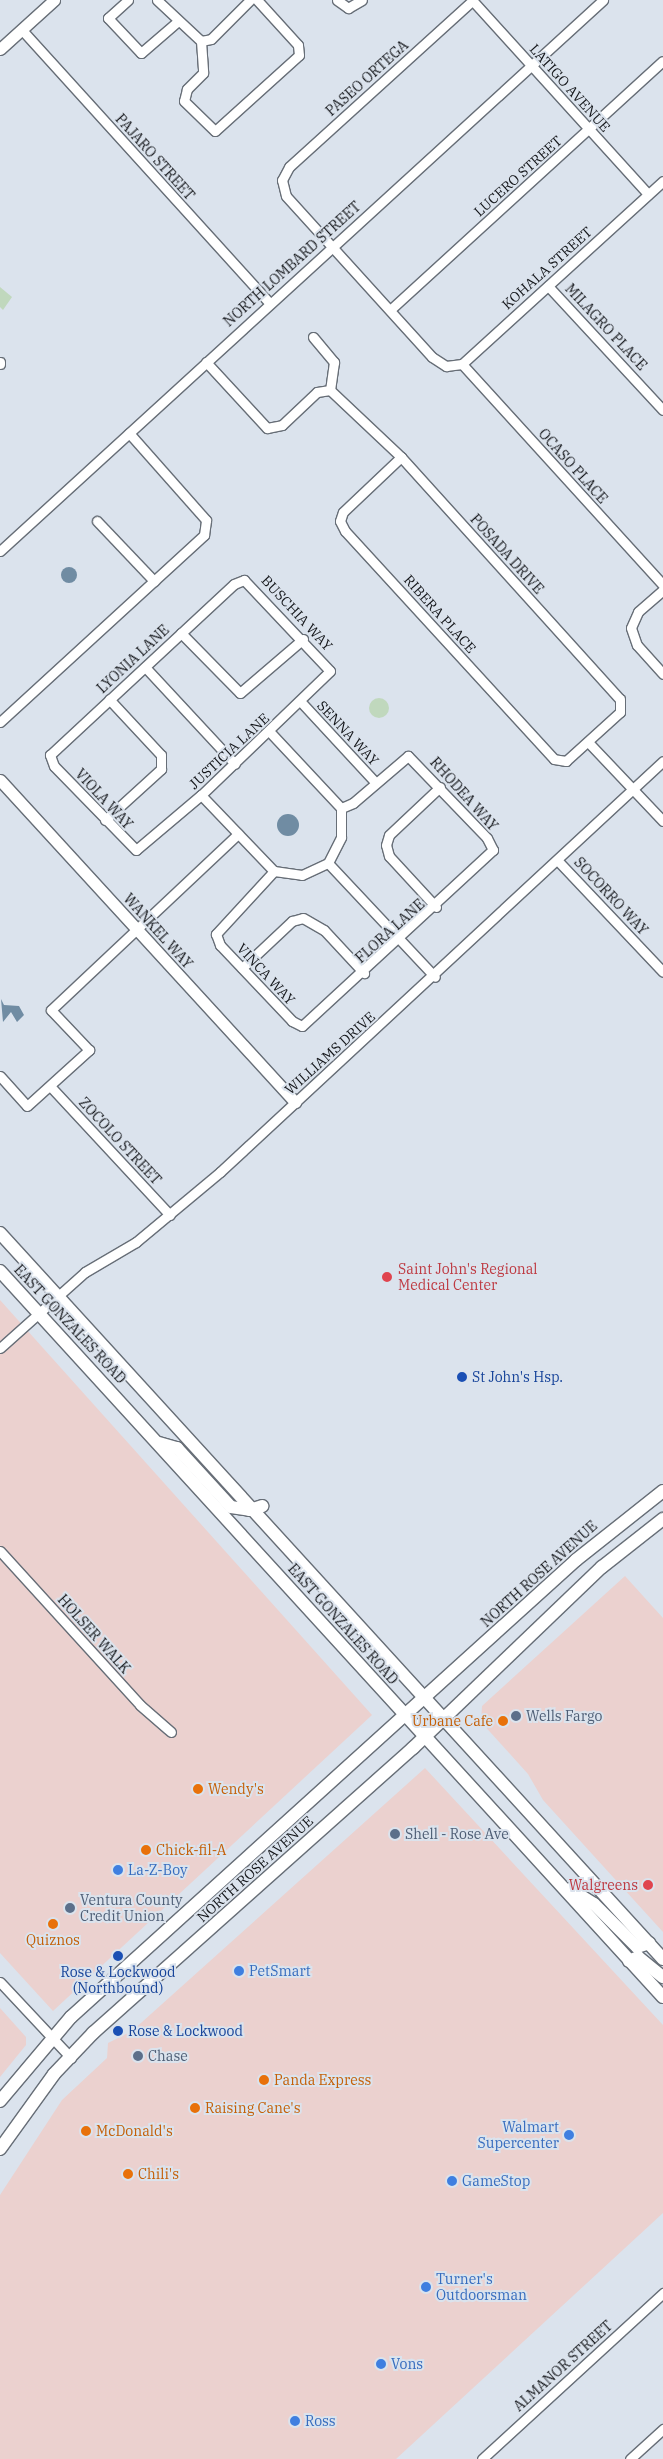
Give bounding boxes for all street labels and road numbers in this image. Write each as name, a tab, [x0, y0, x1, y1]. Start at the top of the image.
street label: PASEO ORTEGA	[322, 37, 412, 119]
street label: LATIGO AVENUE	[526, 41, 614, 135]
street label: PAJARO STREET	[112, 111, 198, 203]
street label: LUCERO STREET	[471, 132, 565, 220]
street label: NORTH LOMBARD STREET	[220, 198, 364, 330]
street label: KOHALA STREET	[499, 223, 595, 313]
street label: MILAGRO PLACE	[562, 280, 650, 374]
street label: OCASO PLACE	[535, 425, 611, 507]
street label: POSADA DRIVE	[467, 511, 547, 597]
street label: RIBERA PLACE	[400, 571, 480, 657]
street label: BUSCHIA WAY	[258, 572, 336, 654]
street label: LYONIA LANE	[94, 621, 172, 697]
street label: SENNA WAY	[314, 697, 382, 769]
street label: JUSTICIA LANE	[185, 710, 273, 792]
street label: RHODEA WAY	[427, 754, 501, 834]
street label: VIOLA WAY	[72, 765, 136, 833]
street label: SOCORRO WAY	[571, 854, 651, 938]
street label: WANKEL WAY	[120, 890, 196, 972]
street label: FLORA LANE	[352, 896, 428, 966]
street label: VINCA WAY	[233, 940, 299, 1008]
street label: WILLIAMS DRIVE	[281, 1008, 379, 1098]
street label: ZOCOLO STREET	[75, 1094, 165, 1188]
street label: EAST GONZALES ROAD	[11, 1261, 129, 1387]
street label: NORTH ROSE AVENUE	[477, 1517, 601, 1631]
street label: EAST GONZALES ROAD	[285, 1560, 401, 1688]
street label: HOLSER WALK	[54, 1591, 134, 1677]
street label: NORTH ROSE AVENUE	[193, 1812, 317, 1926]
street label: ALMANOR STREET	[510, 2317, 616, 2415]

